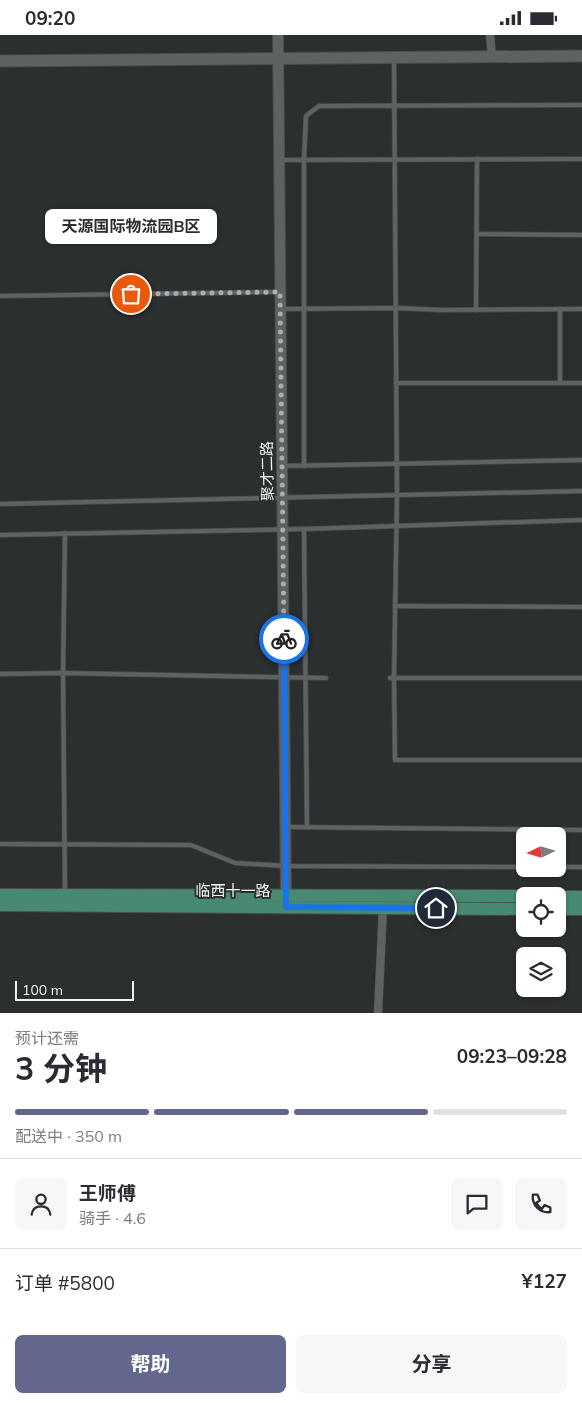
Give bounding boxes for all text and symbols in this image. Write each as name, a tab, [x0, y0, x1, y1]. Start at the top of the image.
text: 09:20	[25, 6, 75, 30]
callout: 天源国际物流园B区	[45, 209, 217, 244]
text: 天源国际物流园B区	[61, 216, 201, 236]
pin	[110, 273, 152, 315]
icon: bag	[117, 280, 145, 308]
street label: 聚才二路	[257, 441, 277, 501]
courier	[259, 614, 309, 664]
icon: bike	[270, 625, 298, 653]
north arrow	[516, 827, 566, 877]
map controls	[516, 827, 566, 997]
street label: 临西十一路	[195, 881, 271, 900]
pin	[415, 887, 457, 929]
button: locate	[516, 887, 566, 937]
icon: home	[422, 894, 450, 922]
button: layers	[516, 947, 566, 997]
scale bar	[15, 978, 134, 1001]
text: 100 m	[22, 981, 63, 999]
text: 预计还需	[15, 1028, 79, 1048]
text: 09:23–09:28	[457, 1044, 567, 1068]
text: 3 分钟	[15, 1048, 107, 1088]
text: 配送中 · 350 m	[15, 1126, 122, 1146]
button: person	[15, 1178, 67, 1230]
button: chat	[451, 1178, 503, 1230]
button: phone	[515, 1178, 567, 1230]
text: 王师傅	[79, 1181, 136, 1205]
text: 骑手 · 4.6	[79, 1208, 146, 1228]
text: ¥127	[521, 1269, 567, 1293]
text: 订单 #5800	[15, 1271, 115, 1295]
button: 帮助	[15, 1335, 286, 1393]
button: 分享	[296, 1335, 567, 1393]

